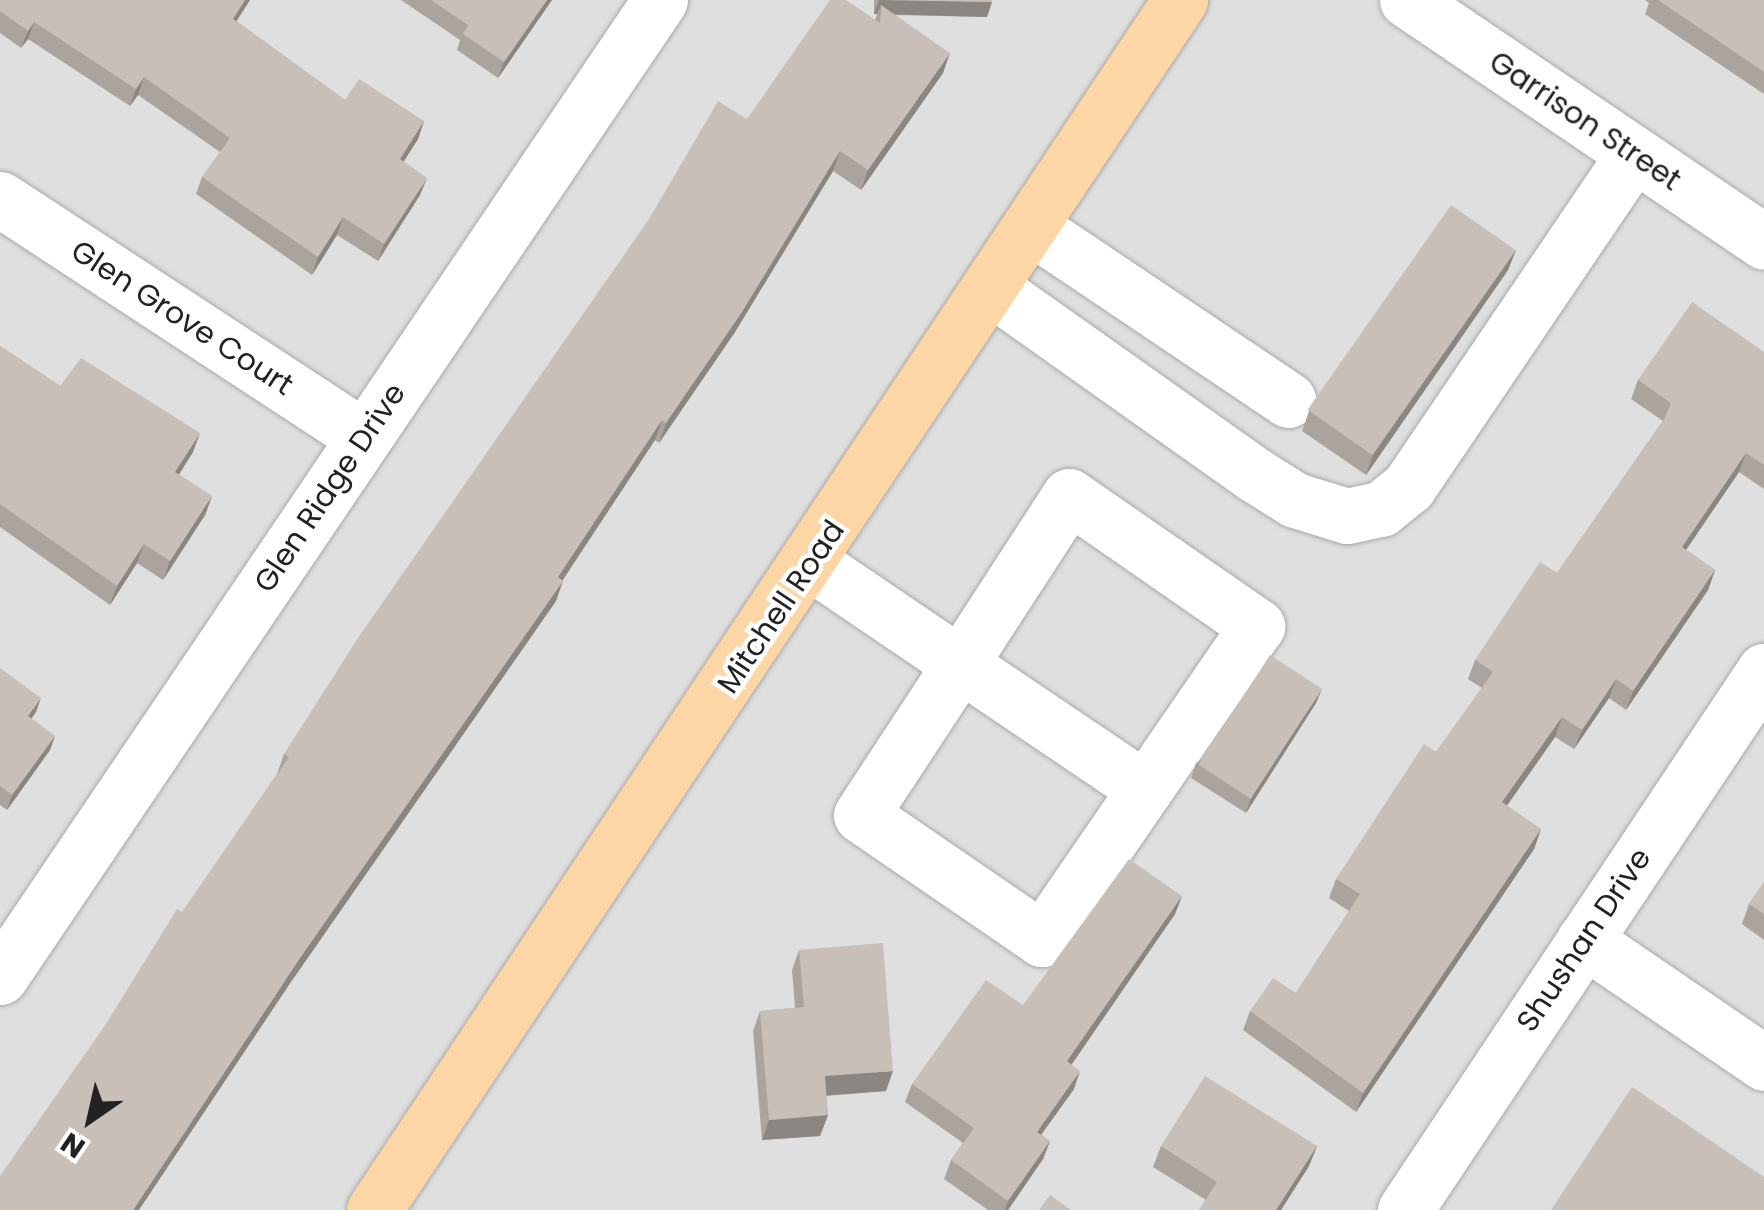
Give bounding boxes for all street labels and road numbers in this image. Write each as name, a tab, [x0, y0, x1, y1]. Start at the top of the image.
street label: Garrison Street	[1482, 44, 1688, 198]
street label: Glen Grove Court	[64, 233, 300, 403]
street label: Glen Ridge Drive	[247, 377, 413, 599]
street label: Mitchell Road	[710, 514, 852, 700]
street label: Shushan Drive	[1509, 841, 1659, 1039]

